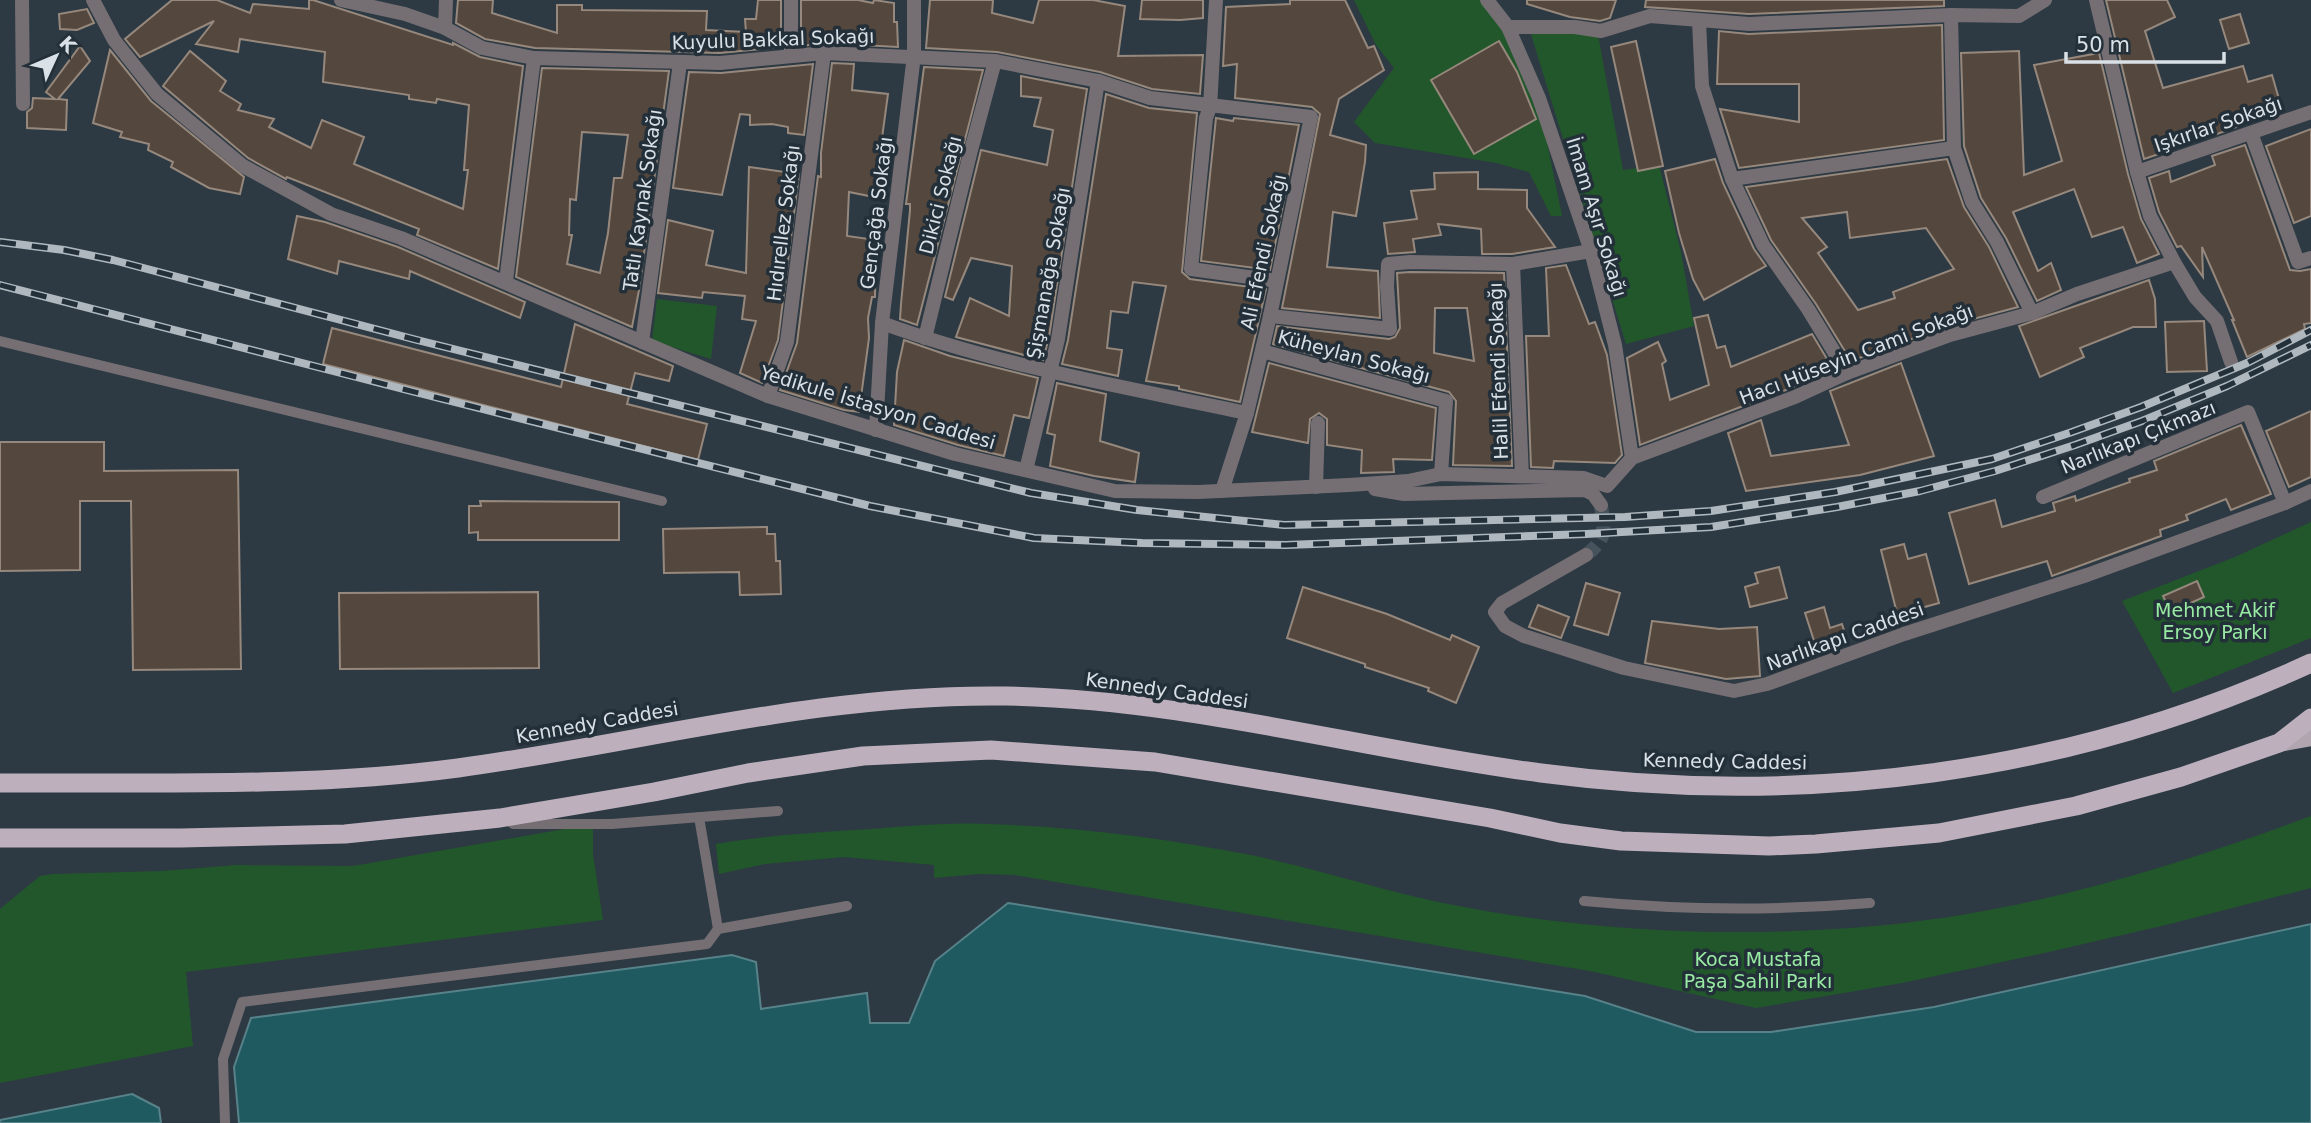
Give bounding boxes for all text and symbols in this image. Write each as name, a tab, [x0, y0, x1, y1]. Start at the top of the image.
north arrow	[21, 21, 91, 91]
scale bar	[2066, 21, 2224, 65]
street label: Kuyulu Bakkal Sokağı	[671, 24, 875, 54]
text: K	[55, 31, 82, 58]
text: 50 m	[2076, 33, 2130, 57]
street label: Işkırlar Sokağı	[2151, 92, 2285, 156]
street label: Tatlı Kaynak Sokağı	[618, 108, 666, 293]
street label: Dikici Sokağı	[915, 133, 965, 257]
street label: Gençağa Sokağı	[856, 135, 896, 291]
street label: İmam Aşır Sokağı	[1562, 135, 1632, 299]
street label: Hıdırellez Sokağı	[762, 143, 804, 303]
street label: Ali Efendi Sokağı	[1236, 172, 1290, 332]
street label: Şişmanağa Sokağı	[1022, 185, 1074, 361]
street label: Halil Efendi Sokağı	[1484, 282, 1512, 460]
street label: Hacı Hüseyin Cami Sokağı	[1736, 299, 1976, 409]
street label: Küheylan Sokağı	[1275, 325, 1433, 387]
street label: Yedikule İstasyon Caddesi	[757, 360, 998, 453]
street label: Narlıkapı Çıkmazı	[2057, 396, 2219, 478]
street label: Narlıkapı Caddesi	[1763, 597, 1927, 675]
park label: Mehmet Akif Ersoy Parkı	[2155, 599, 2276, 643]
street label: Kennedy Caddesi	[1084, 668, 1250, 712]
street label: Kennedy Caddesi	[514, 697, 680, 747]
street label: Kennedy Caddesi	[1643, 749, 1807, 773]
park label: Koca Mustafa Paşa Sahil Parkı	[1684, 948, 1832, 992]

